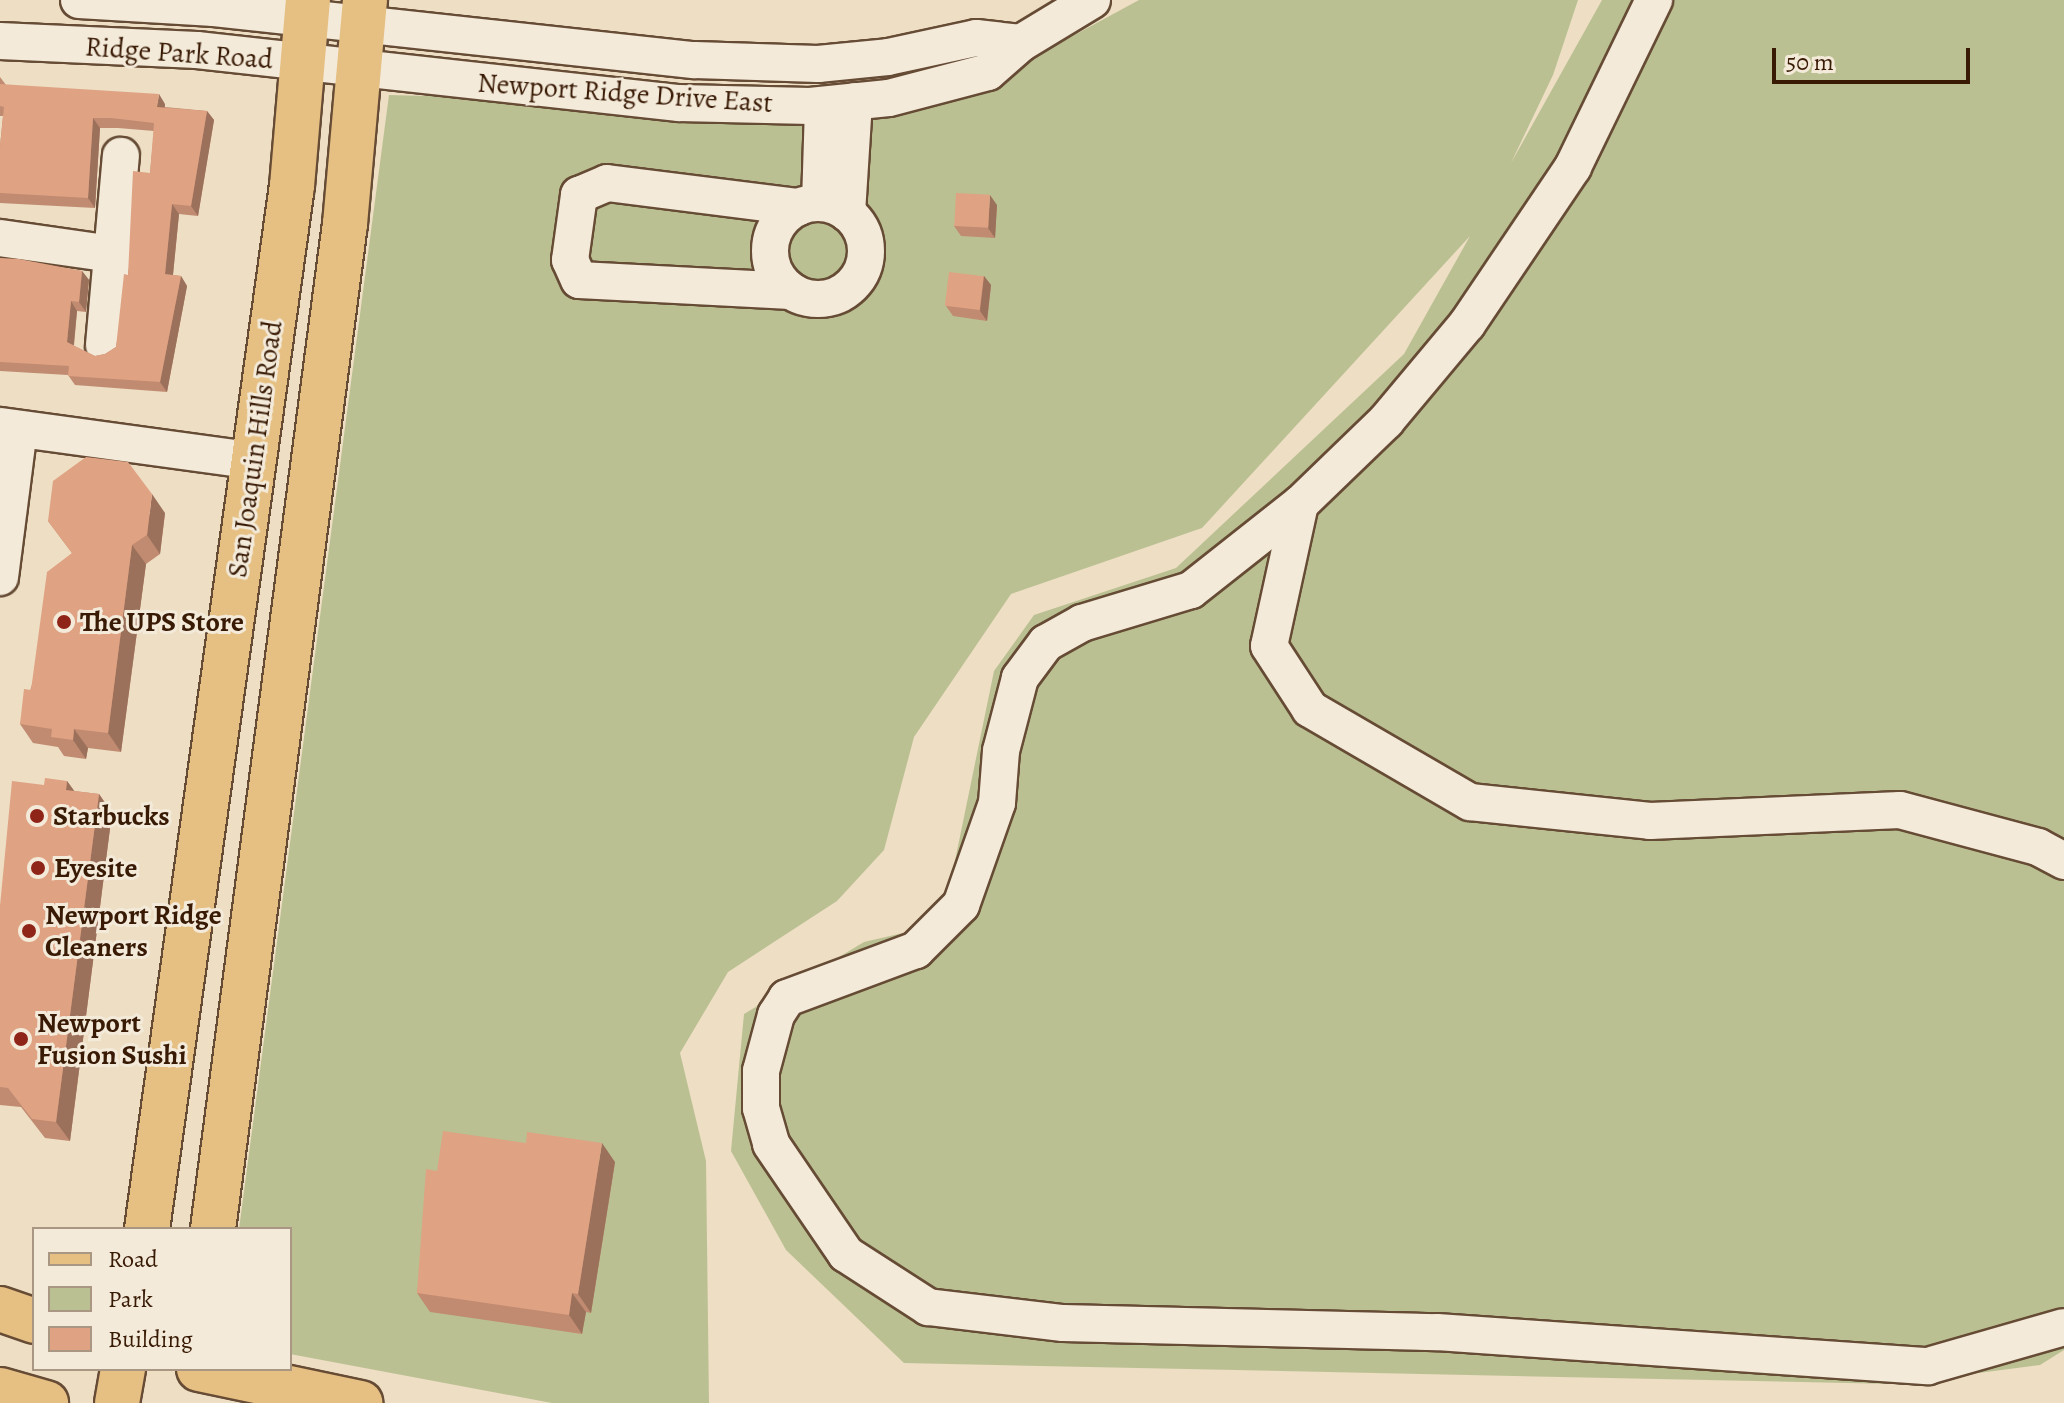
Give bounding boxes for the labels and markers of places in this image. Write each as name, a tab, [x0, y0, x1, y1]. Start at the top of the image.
place label: The UPS Store	[80, 605, 244, 639]
marker: The UPS Store	[55, 613, 73, 631]
place label: Starbucks	[53, 799, 170, 833]
marker: Starbucks	[28, 807, 46, 825]
place label: Eyesite	[54, 851, 137, 885]
marker: Eyesite	[29, 859, 47, 877]
place label: Newport Ridge Cleaners	[45, 898, 222, 964]
marker: Newport Ridge Cleaners	[20, 922, 38, 940]
place label: Newport Fusion Sushi	[37, 1006, 187, 1072]
marker: Newport Fusion Sushi	[12, 1030, 30, 1048]

